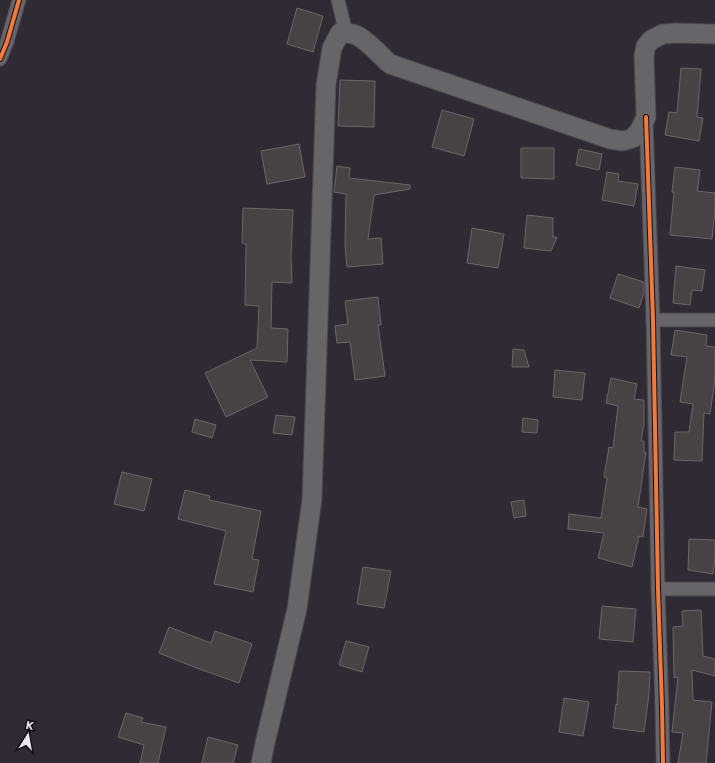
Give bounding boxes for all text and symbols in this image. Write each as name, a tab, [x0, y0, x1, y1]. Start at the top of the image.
north arrow	[8, 715, 48, 755]
text: K	[25, 717, 36, 734]

